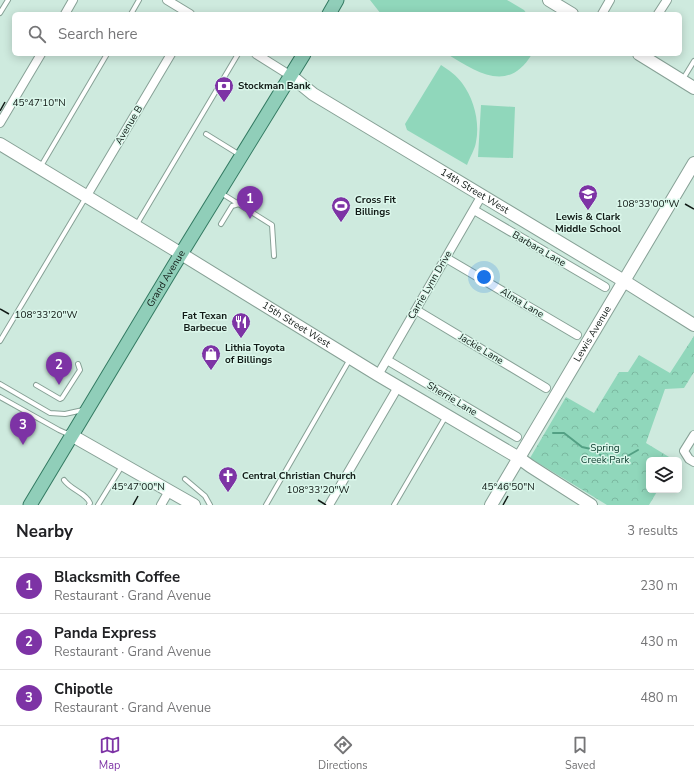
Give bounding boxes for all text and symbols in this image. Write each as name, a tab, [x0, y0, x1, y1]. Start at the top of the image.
search box	[12, 12, 682, 56]
icon: search	[26, 23, 48, 45]
text: Search here	[58, 24, 138, 44]
bank icon: Stockman Bank	[213, 75, 235, 103]
place label: Stockman Bank	[238, 79, 311, 93]
text: 45°47'10"N	[12, 96, 66, 110]
street label: Avenue B	[112, 103, 146, 147]
street label: 14th Street West	[438, 165, 512, 217]
school or university icon: Lewis & Clark Middle School	[577, 183, 599, 211]
pin: 1	[237, 186, 263, 219]
place label: Cross Fit Billings	[355, 193, 396, 219]
sports icon: Cross Fit Billings	[330, 195, 352, 223]
text: 108°33'00"W	[617, 197, 679, 211]
place label: Lewis & Clark Middle School	[555, 210, 622, 236]
street label: Barbara Lane	[510, 228, 568, 270]
street label: Grand Avenue	[143, 248, 189, 310]
street label: Carrie Lynn Drive	[405, 248, 455, 322]
your location	[474, 267, 494, 287]
street label: Alma Lane	[498, 285, 546, 321]
street label: 15th Street West	[259, 298, 333, 351]
street label: Lewis Avenue	[571, 303, 615, 364]
text: 108°33'20"W	[15, 308, 77, 322]
place label: Fat Texan Barbecue	[182, 309, 228, 335]
restaurant icon: Fat Texan Barbecue	[230, 311, 252, 339]
street label: Jackie Lane	[455, 330, 506, 368]
place label: Lithia Toyota of Billings	[225, 341, 285, 367]
shop icon: Lithia Toyota of Billings	[200, 343, 222, 371]
pin: 2	[46, 352, 72, 385]
street label: Sherrie Lane	[424, 379, 480, 419]
pin: 3	[10, 412, 36, 445]
park label: Spring Creek Park	[581, 441, 630, 467]
map controls	[646, 457, 682, 493]
button: layers	[646, 457, 682, 493]
church icon: Central Christian Church	[217, 465, 239, 493]
place label: Central Christian Church	[242, 469, 356, 483]
text: 45°47'00"N	[111, 480, 165, 494]
text: 45°46'50"N	[481, 480, 535, 494]
text: 108°33'20"W	[287, 483, 349, 497]
text: Nearby	[16, 520, 73, 543]
text: 3 results	[627, 522, 678, 540]
text: Blacksmith Coffee	[54, 567, 180, 587]
text: 1	[25, 577, 33, 595]
text: 230 m	[640, 577, 678, 595]
text: Restaurant · Grand Avenue	[54, 587, 211, 605]
text: Panda Express	[54, 623, 156, 643]
text: 2	[25, 633, 33, 651]
text: 430 m	[640, 633, 678, 651]
text: Restaurant · Grand Avenue	[54, 643, 211, 661]
text: Chipotle	[54, 679, 113, 699]
text: 3	[25, 689, 33, 707]
text: 480 m	[640, 689, 678, 707]
text: Restaurant · Grand Avenue	[54, 699, 211, 717]
tab: Map	[99, 734, 121, 773]
tab: Directions	[318, 734, 368, 773]
tab: Saved	[565, 734, 595, 773]

